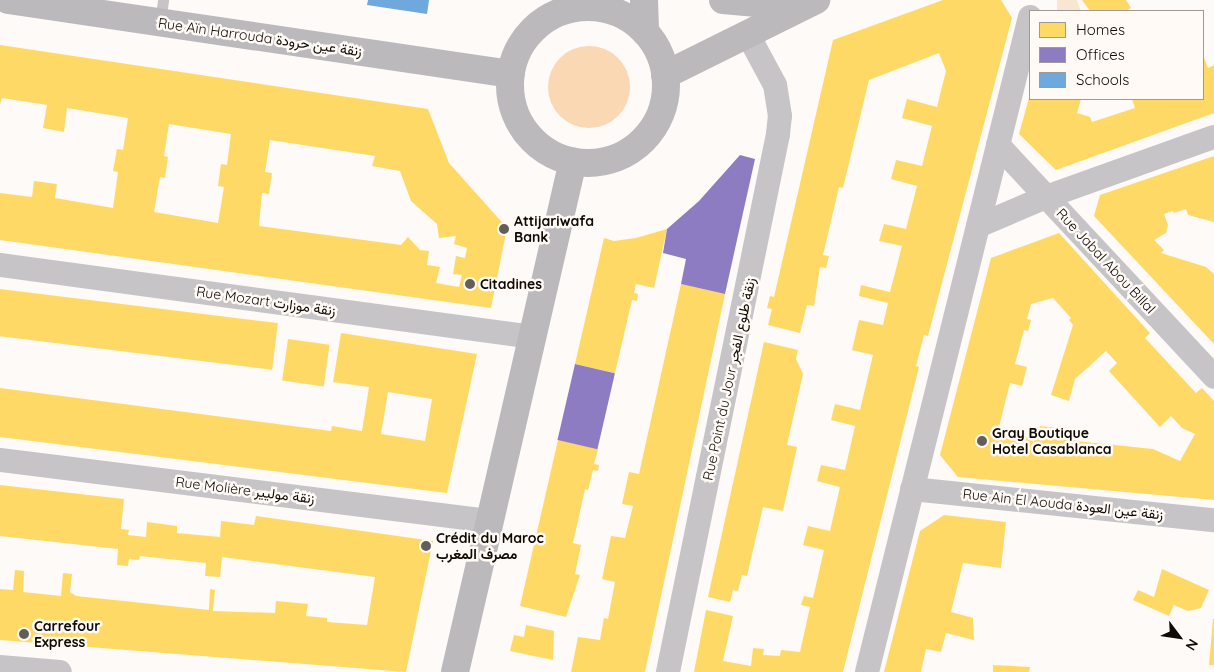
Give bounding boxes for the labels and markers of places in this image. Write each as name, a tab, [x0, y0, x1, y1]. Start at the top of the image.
place label: Attijariwafa Bank	[514, 213, 594, 246]
marker: Attijariwafa Bank	[498, 223, 510, 235]
place label: Citadines	[480, 276, 542, 292]
marker: Citadines	[464, 278, 476, 290]
place label: Gray Boutique Hotel Casablanca	[992, 425, 1111, 458]
marker: Gray Boutique Hotel Casablanca	[976, 435, 988, 447]
place label: Crédit du Maroc مصرف المغرب	[436, 530, 544, 562]
marker: Crédit du Maroc مصرف المغرب	[420, 540, 432, 552]
place label: Carrefour Express	[34, 618, 100, 650]
marker: Carrefour Express	[18, 628, 30, 640]

